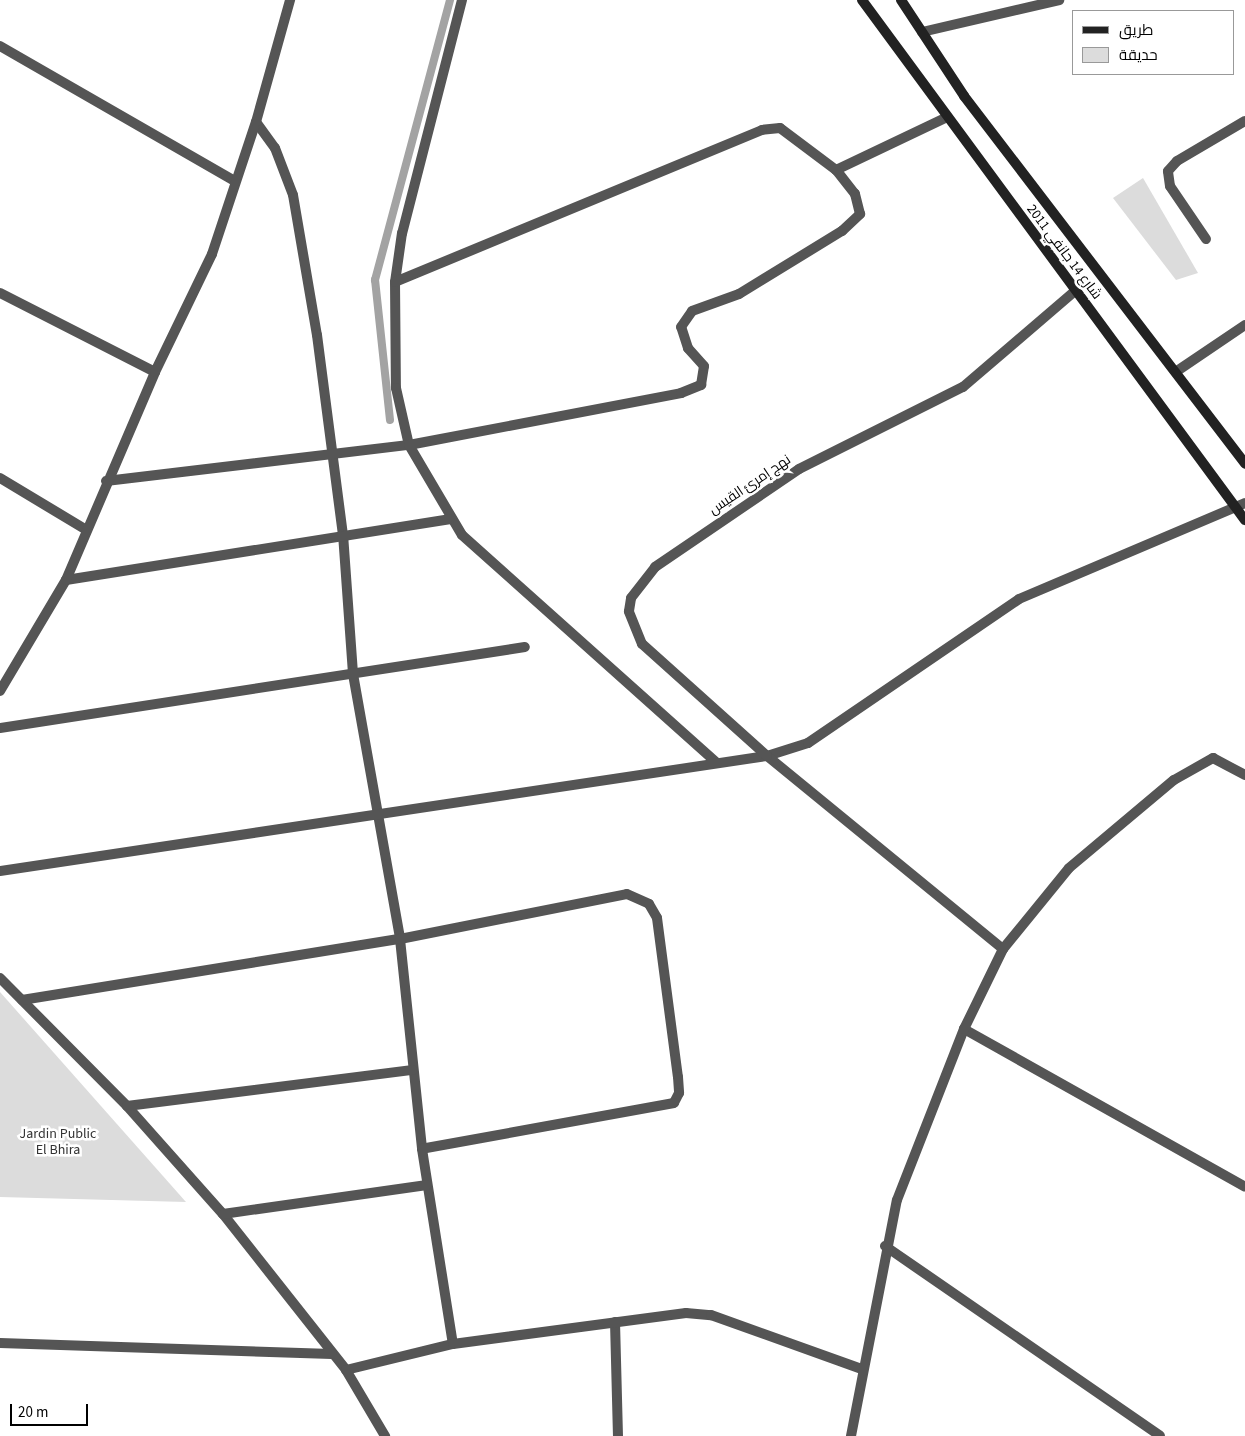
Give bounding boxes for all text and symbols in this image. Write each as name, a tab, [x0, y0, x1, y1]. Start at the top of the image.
legend	[1072, 10, 1235, 75]
text: طريق	[1119, 20, 1153, 41]
text: حديقة	[1119, 45, 1158, 66]
street label: شارع 14 جانفي 2011	[1023, 201, 1105, 303]
street label: نهج إمرئ القيس	[706, 451, 794, 519]
park label: Jardin Public El Bhira	[20, 1126, 96, 1158]
scale bar	[12, 1394, 90, 1426]
text: 20 m	[18, 1402, 48, 1423]

